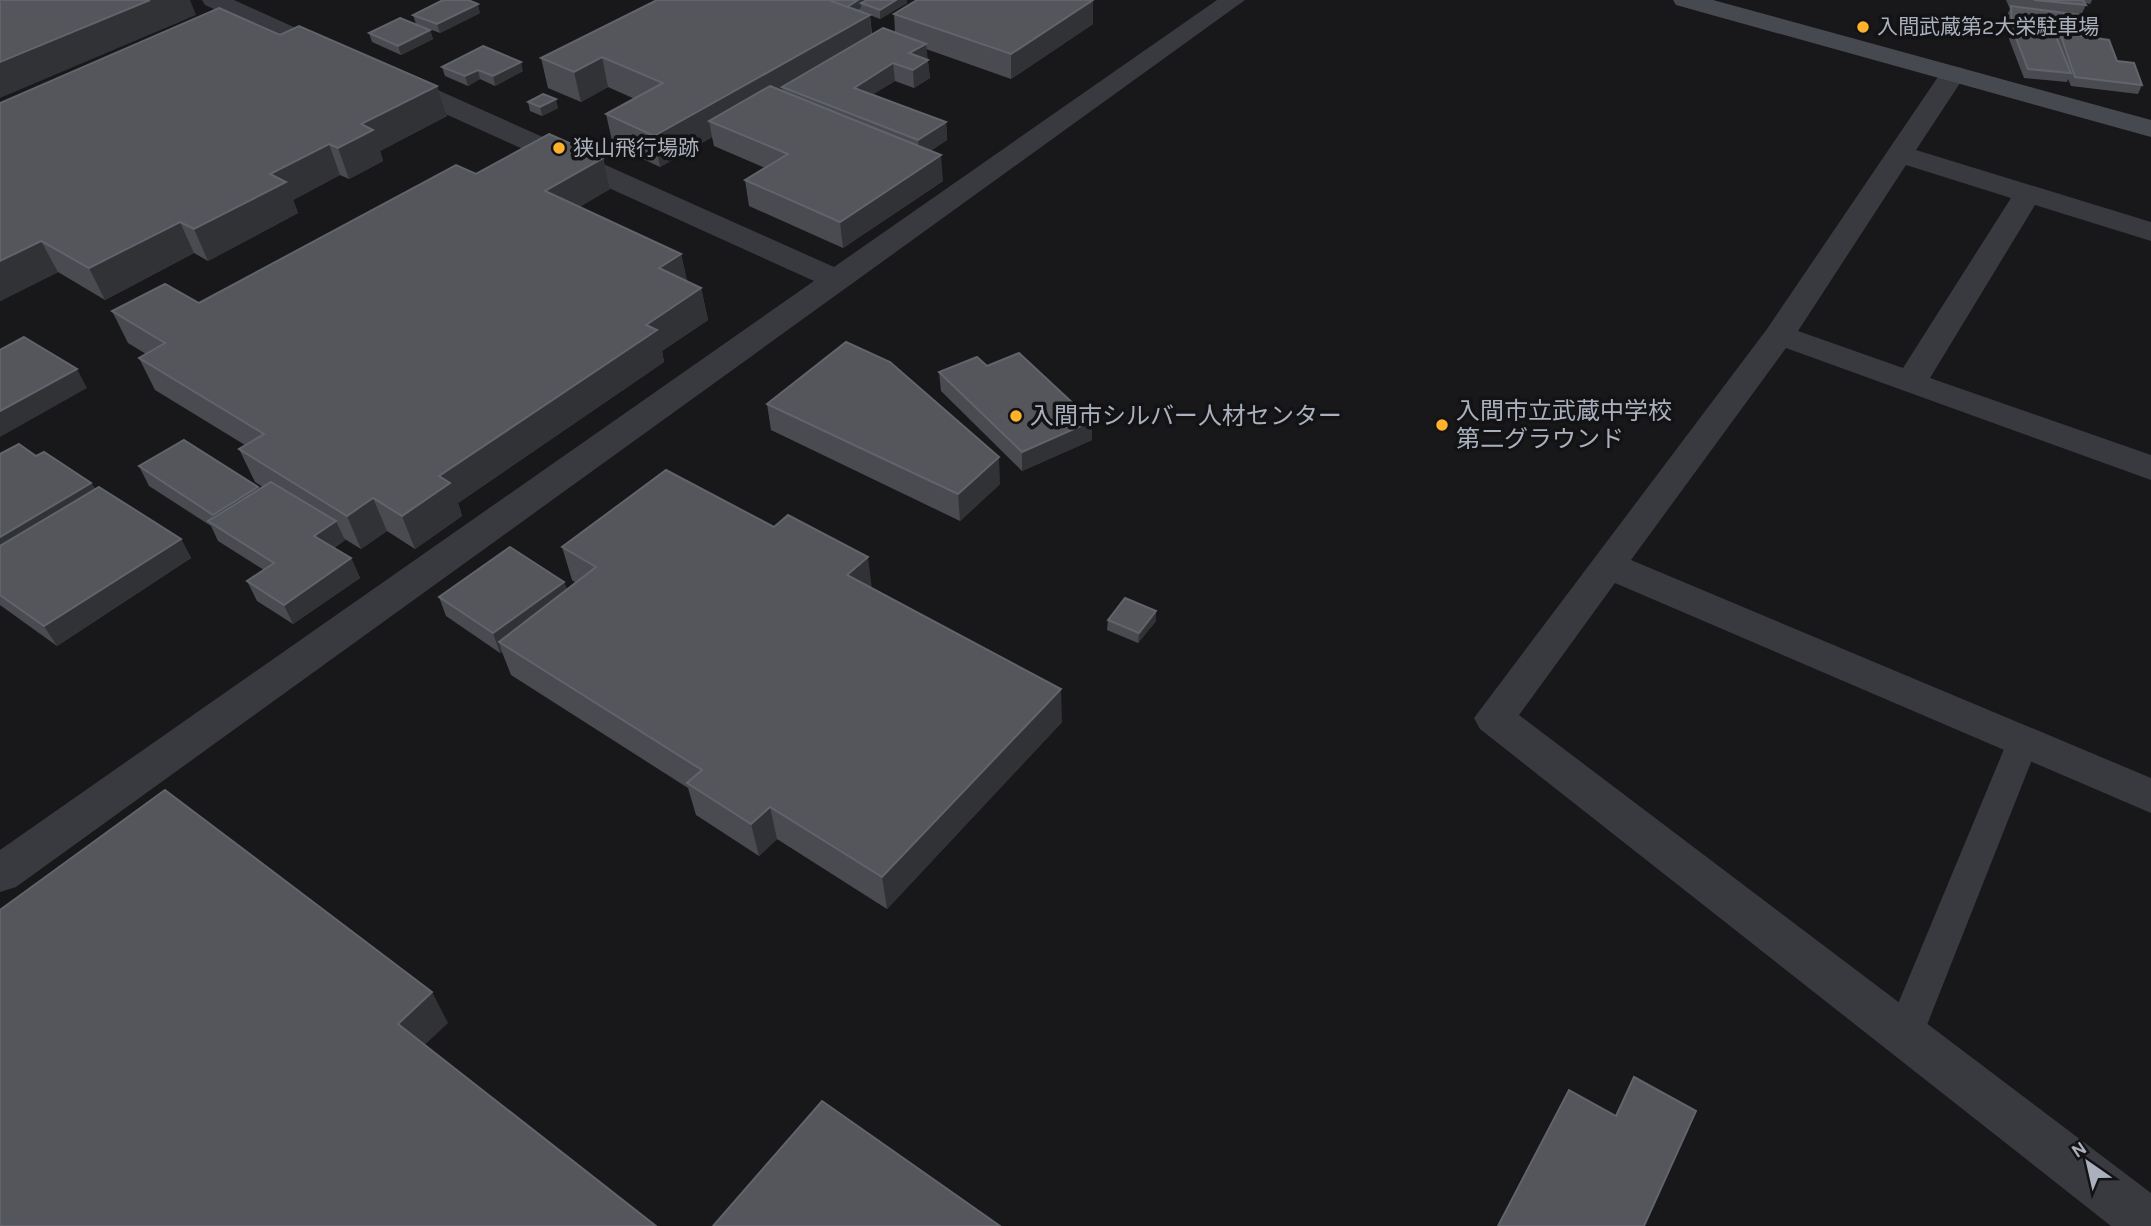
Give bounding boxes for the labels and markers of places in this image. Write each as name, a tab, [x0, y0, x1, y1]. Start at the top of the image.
place label: 入間武蔵第2大栄駐車場	[1877, 15, 2099, 39]
marker: 入間武蔵第2大栄駐車場	[1855, 19, 1871, 35]
place label: 狭山飛行場跡	[573, 136, 699, 160]
marker: 狭山飛行場跡	[551, 140, 567, 156]
place label: 入間市立武蔵中学校 第二グラウンド	[1456, 397, 1672, 453]
place label: 入間市シルバー人材センター	[1030, 402, 1342, 430]
marker: 入間市シルバー人材センター	[1008, 408, 1024, 424]
marker: 入間市立武蔵中学校 第二グラウンド	[1434, 417, 1450, 433]

